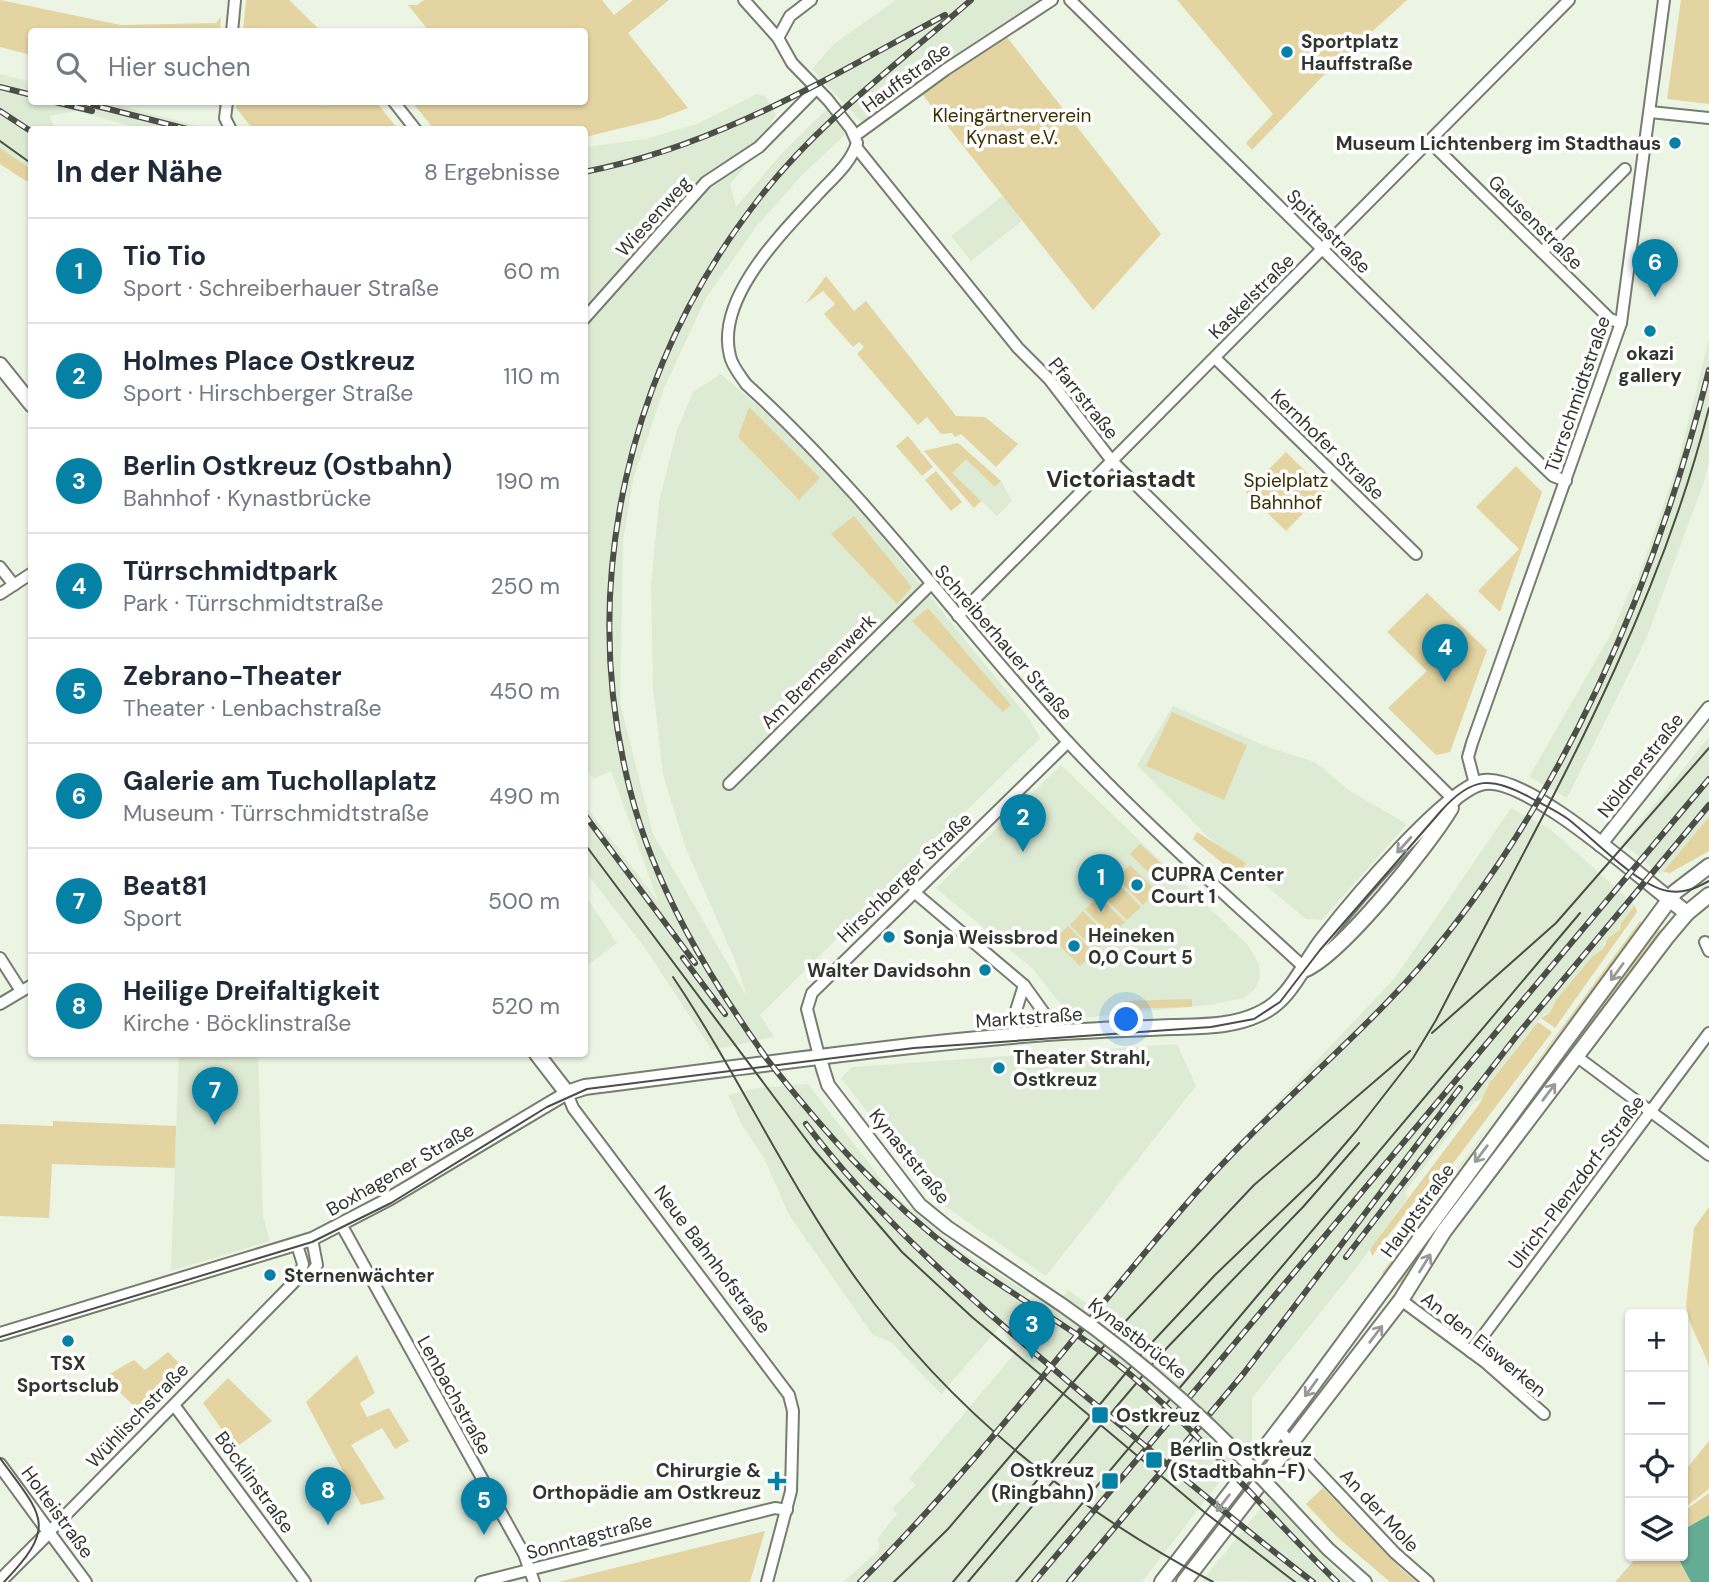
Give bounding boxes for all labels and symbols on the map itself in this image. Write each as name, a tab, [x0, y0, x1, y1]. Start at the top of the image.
place label: Sportplatz Hauffstraße	[1301, 29, 1413, 76]
street label: Hauffstraße	[857, 37, 956, 118]
marker: Sportplatz Hauffstraße	[1279, 44, 1295, 60]
park label: Kleingärtnerverein Kynast e.V.	[933, 103, 1092, 150]
place label: Museum Lichtenberg im Stadthaus	[1336, 131, 1661, 156]
marker: Museum Lichtenberg im Stadthaus	[1667, 135, 1683, 151]
street label: Wiesenweg	[610, 170, 697, 262]
street label: Geusenstraße	[1483, 170, 1588, 275]
street label: Spittastraße	[1281, 184, 1376, 279]
pin: 6	[1632, 239, 1678, 297]
street label: Kaskelstraße	[1203, 248, 1300, 345]
street label: Türrschmidtstraße	[1539, 313, 1616, 476]
marker: okazi gallery	[1642, 323, 1658, 339]
place label: okazi gallery	[1618, 341, 1682, 388]
street label: Pfarrstraße	[1043, 352, 1124, 444]
street label: Kernhofer Straße	[1265, 384, 1390, 505]
district label: Victoriastadt	[1046, 464, 1196, 494]
park label: Spielplatz Bahnhof	[1244, 468, 1328, 515]
street label: Schreiberhauer Straße	[929, 559, 1078, 725]
street label: Am Bremsenwerk	[755, 608, 882, 734]
pin: 4	[1422, 624, 1468, 682]
street label: Nöldnerstraße	[1592, 708, 1689, 823]
pin: 2	[1000, 794, 1046, 852]
street label: Hirschberger Straße	[832, 807, 977, 948]
one-way arrow	[1396, 836, 1412, 854]
pin: 1	[1078, 854, 1124, 912]
place label: CUPRA Center Court 1	[1151, 862, 1284, 909]
marker: CUPRA Center Court 1	[1129, 877, 1145, 893]
place label: Heineken 0,0 Court 5	[1088, 923, 1193, 970]
place label: Sonja Weissbrod	[903, 925, 1058, 950]
marker: Sonja Weissbrod	[881, 929, 897, 945]
marker: Heineken 0,0 Court 5	[1066, 938, 1082, 954]
place label: Walter Davidsohn	[807, 958, 971, 983]
marker: Walter Davidsohn	[977, 962, 993, 978]
one-way arrow	[1610, 962, 1625, 981]
street label: Marktstraße	[975, 1001, 1083, 1034]
your location	[1109, 1002, 1143, 1036]
place label: Theater Strahl, Ostkreuz	[1013, 1045, 1150, 1092]
marker: Theater Strahl, Ostkreuz	[991, 1060, 1007, 1076]
pin: 7	[192, 1067, 238, 1125]
one-way arrow	[1541, 1083, 1556, 1102]
street label: Ulrich-Plenzdorf-Straße	[1503, 1090, 1650, 1274]
street label: Kynaststraße	[864, 1104, 956, 1209]
street label: Boxhagener Straße	[322, 1117, 479, 1222]
one-way arrow	[1474, 1145, 1489, 1163]
street label: Hauptstraße	[1375, 1158, 1460, 1262]
street label: Neue Bahnhofstraße	[649, 1180, 777, 1339]
one-way arrow	[1419, 1253, 1433, 1273]
place label: Sternenwächter	[284, 1263, 434, 1288]
marker: Sternenwächter	[262, 1267, 278, 1283]
street label: An den Eiswerken	[1416, 1286, 1551, 1403]
street label: Kynastbrücke	[1083, 1292, 1192, 1385]
pin: 3	[1009, 1301, 1055, 1359]
one-way arrow	[1368, 1326, 1383, 1344]
street label: Lenbachstraße	[412, 1331, 498, 1459]
marker: TSX Sportsclub	[60, 1333, 76, 1349]
place label: TSX Sportsclub	[17, 1351, 119, 1398]
street label: Wühlischstraße	[81, 1357, 194, 1473]
one-way arrow	[1303, 1378, 1318, 1397]
place label: Ostkreuz	[1116, 1403, 1200, 1428]
marker: Ostkreuz	[1090, 1405, 1110, 1425]
street label: Böcklinstraße	[209, 1426, 300, 1538]
place label: Berlin Ostkreuz (Stadtbahn-F)	[1170, 1437, 1312, 1484]
marker: Berlin Ostkreuz (Stadtbahn-F)	[1144, 1450, 1164, 1470]
place label: Chirurgie & Orthopädie am Ostkreuz	[532, 1458, 761, 1505]
place label: Ostkreuz (Ringbahn)	[991, 1458, 1094, 1505]
street label: Holteistraße	[16, 1461, 99, 1563]
street label: An der Mole	[1334, 1463, 1425, 1557]
pin: 8	[305, 1467, 351, 1525]
marker: Chirurgie & Orthopädie am Ostkreuz	[767, 1471, 787, 1491]
marker: Ostkreuz (Ringbahn)	[1100, 1471, 1120, 1491]
pin: 5	[461, 1477, 507, 1535]
one-way arrow	[1215, 1493, 1230, 1512]
street label: Sonntagstraße	[523, 1508, 655, 1565]

